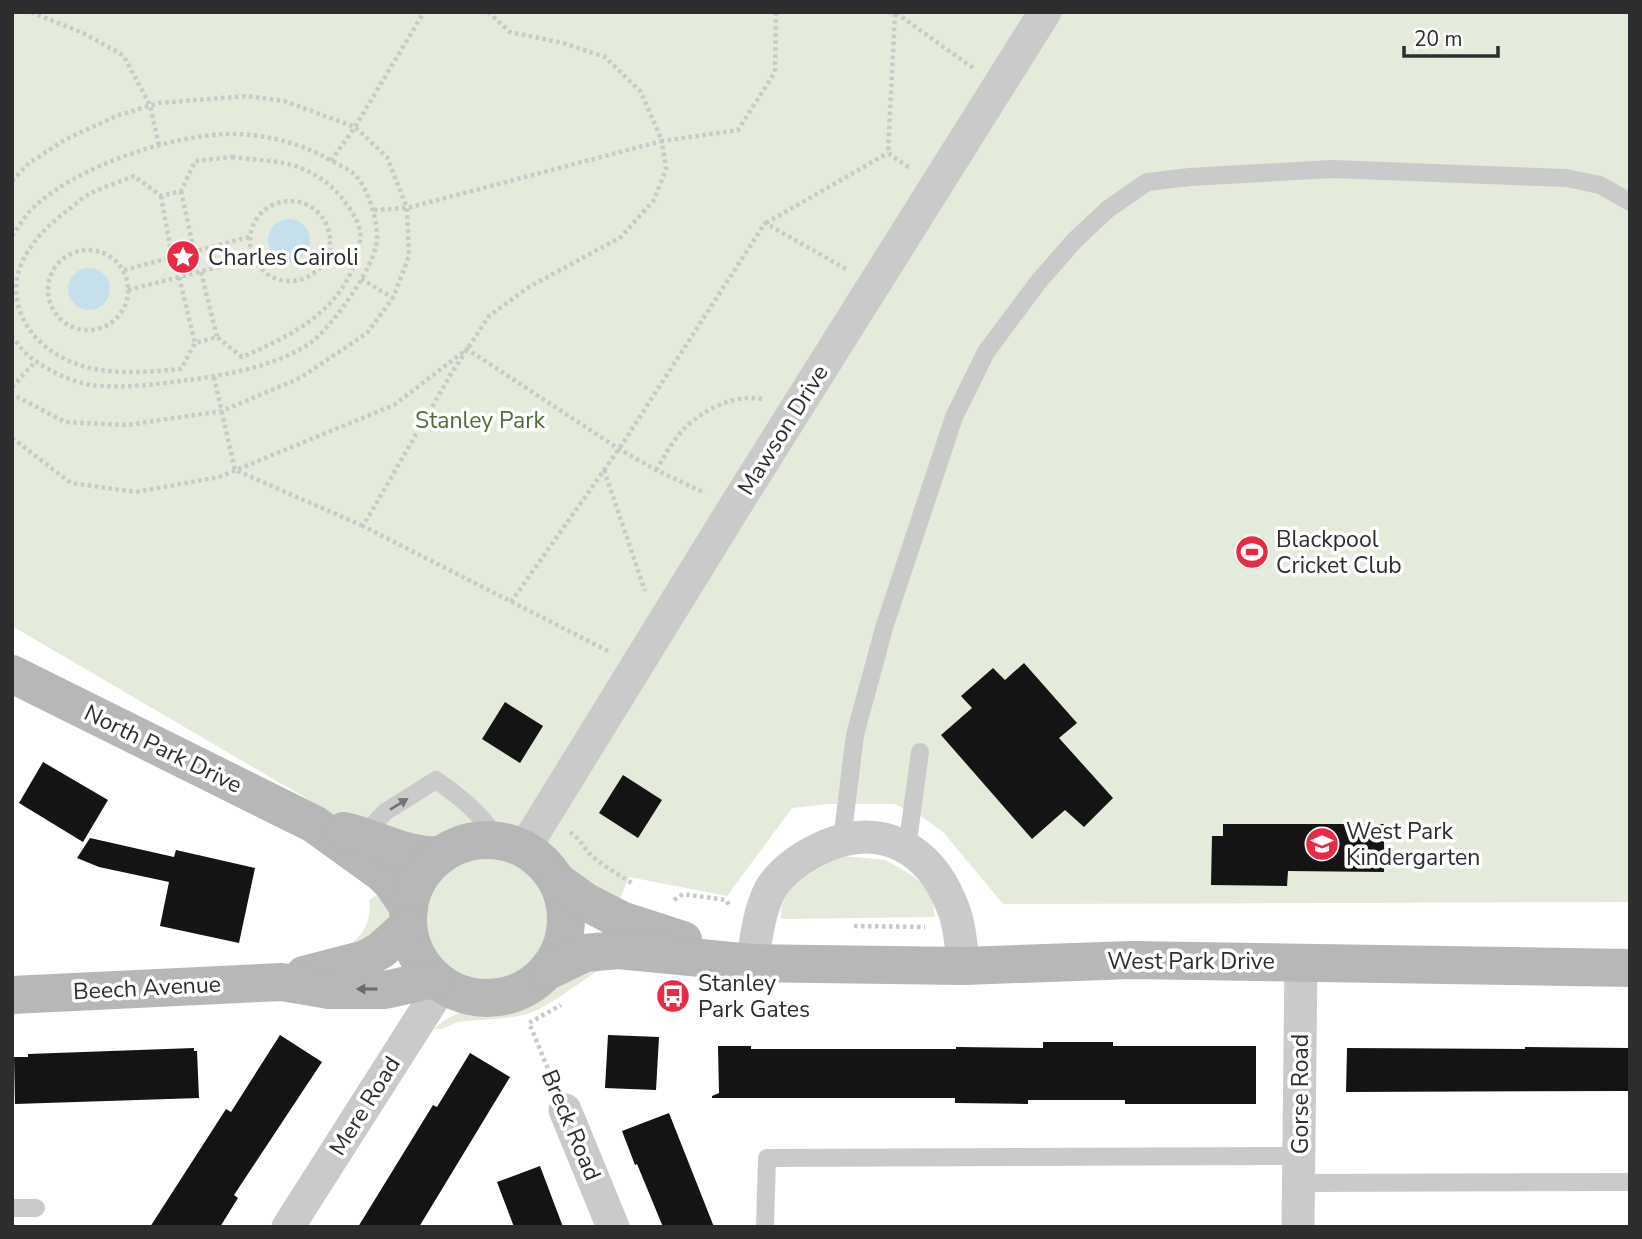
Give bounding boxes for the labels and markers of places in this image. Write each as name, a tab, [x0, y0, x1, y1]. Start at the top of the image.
place icon: Charles Cairoli	[164, 238, 202, 276]
place label: Charles Cairoli	[208, 242, 359, 273]
place label: Blackpool Cricket Club	[1276, 524, 1402, 581]
sports icon: Blackpool Cricket Club	[1233, 533, 1271, 571]
place label: West Park Kindergarten	[1346, 816, 1480, 873]
school or university icon: West Park Kindergarten	[1303, 825, 1341, 863]
place label: Stanley Park Gates	[698, 968, 810, 1025]
bus stop icon: Stanley Park Gates	[654, 977, 692, 1015]

